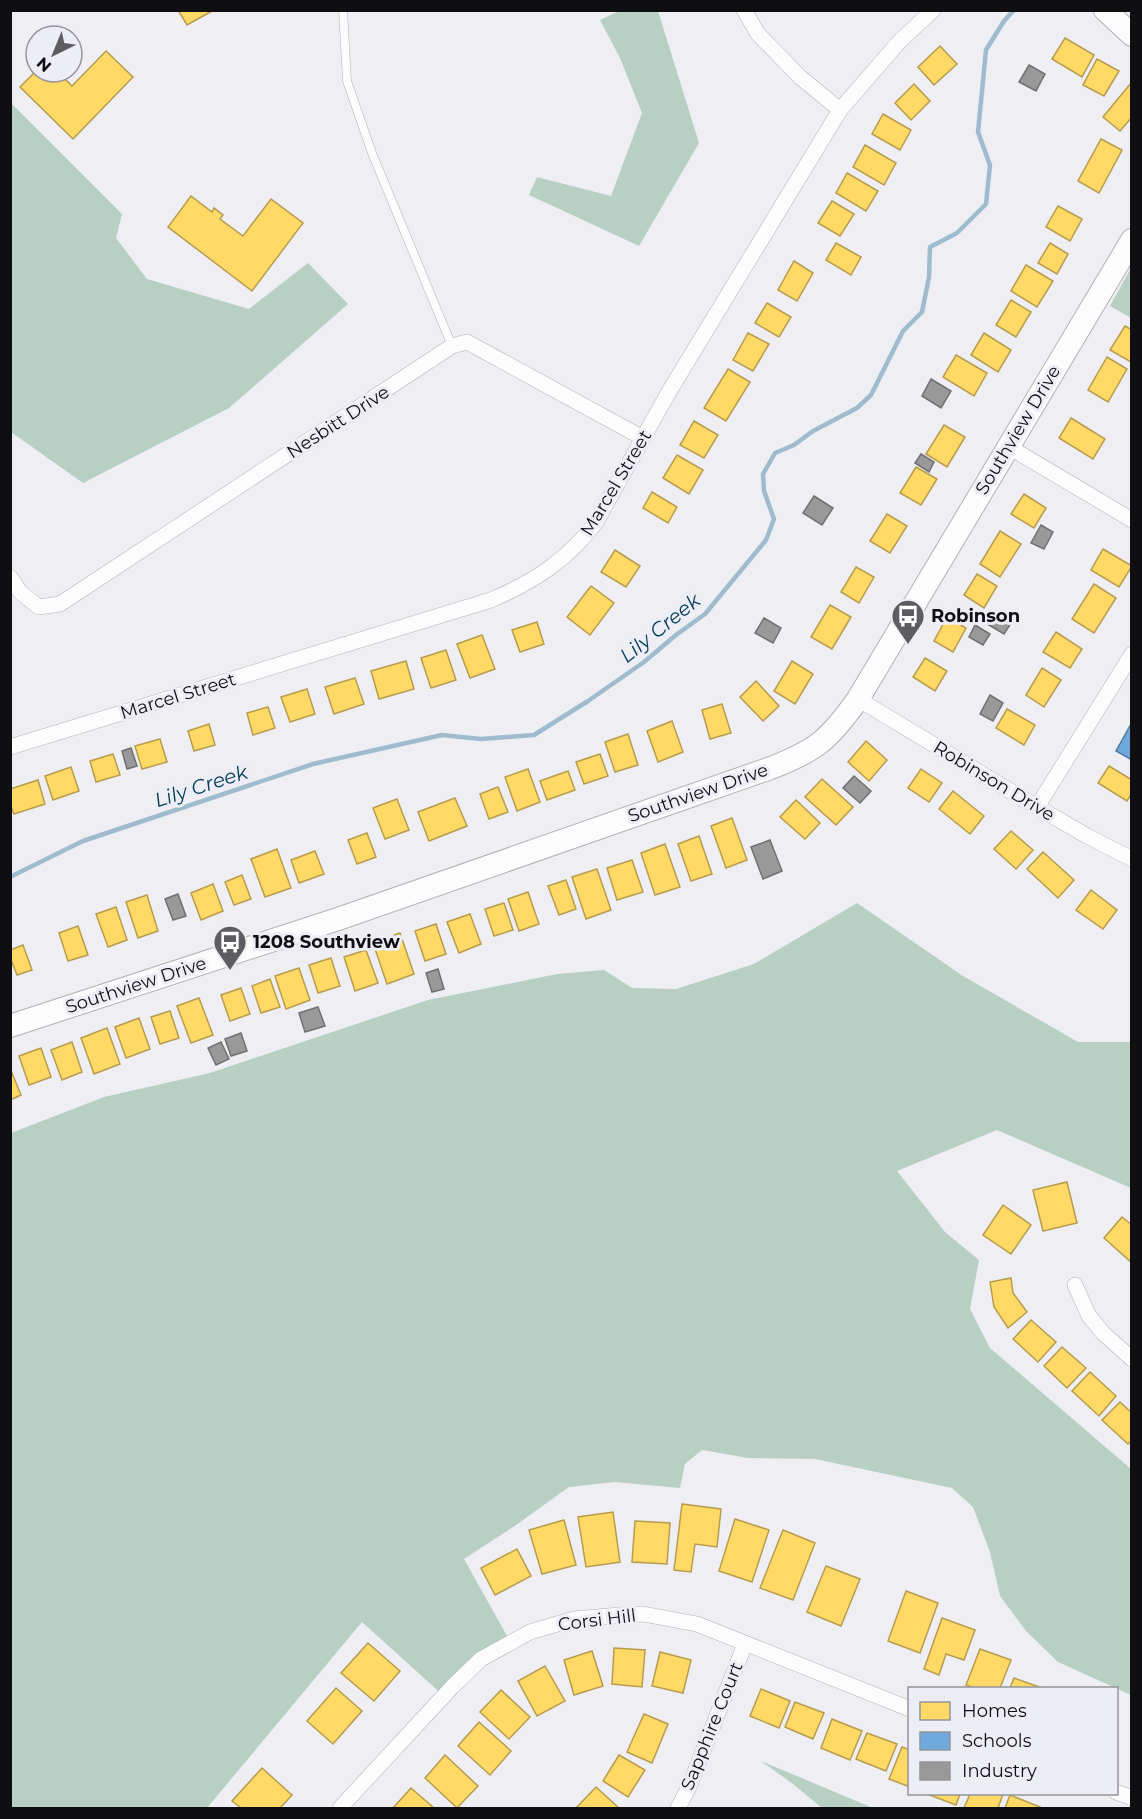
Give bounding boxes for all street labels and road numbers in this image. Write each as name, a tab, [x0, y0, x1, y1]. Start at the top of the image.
street label: Southview Drive	[971, 361, 1065, 499]
street label: Nesbitt Drive	[283, 381, 393, 463]
street label: Marcel Street	[576, 426, 656, 540]
street label: Marcel Street	[118, 668, 238, 724]
street label: Robinson Drive	[929, 736, 1059, 826]
street label: Southview Drive	[625, 759, 771, 827]
street label: Southview Drive	[63, 952, 209, 1018]
street label: Corsi Hill	[557, 1604, 637, 1636]
street label: Sapphire Court	[676, 1659, 748, 1793]

